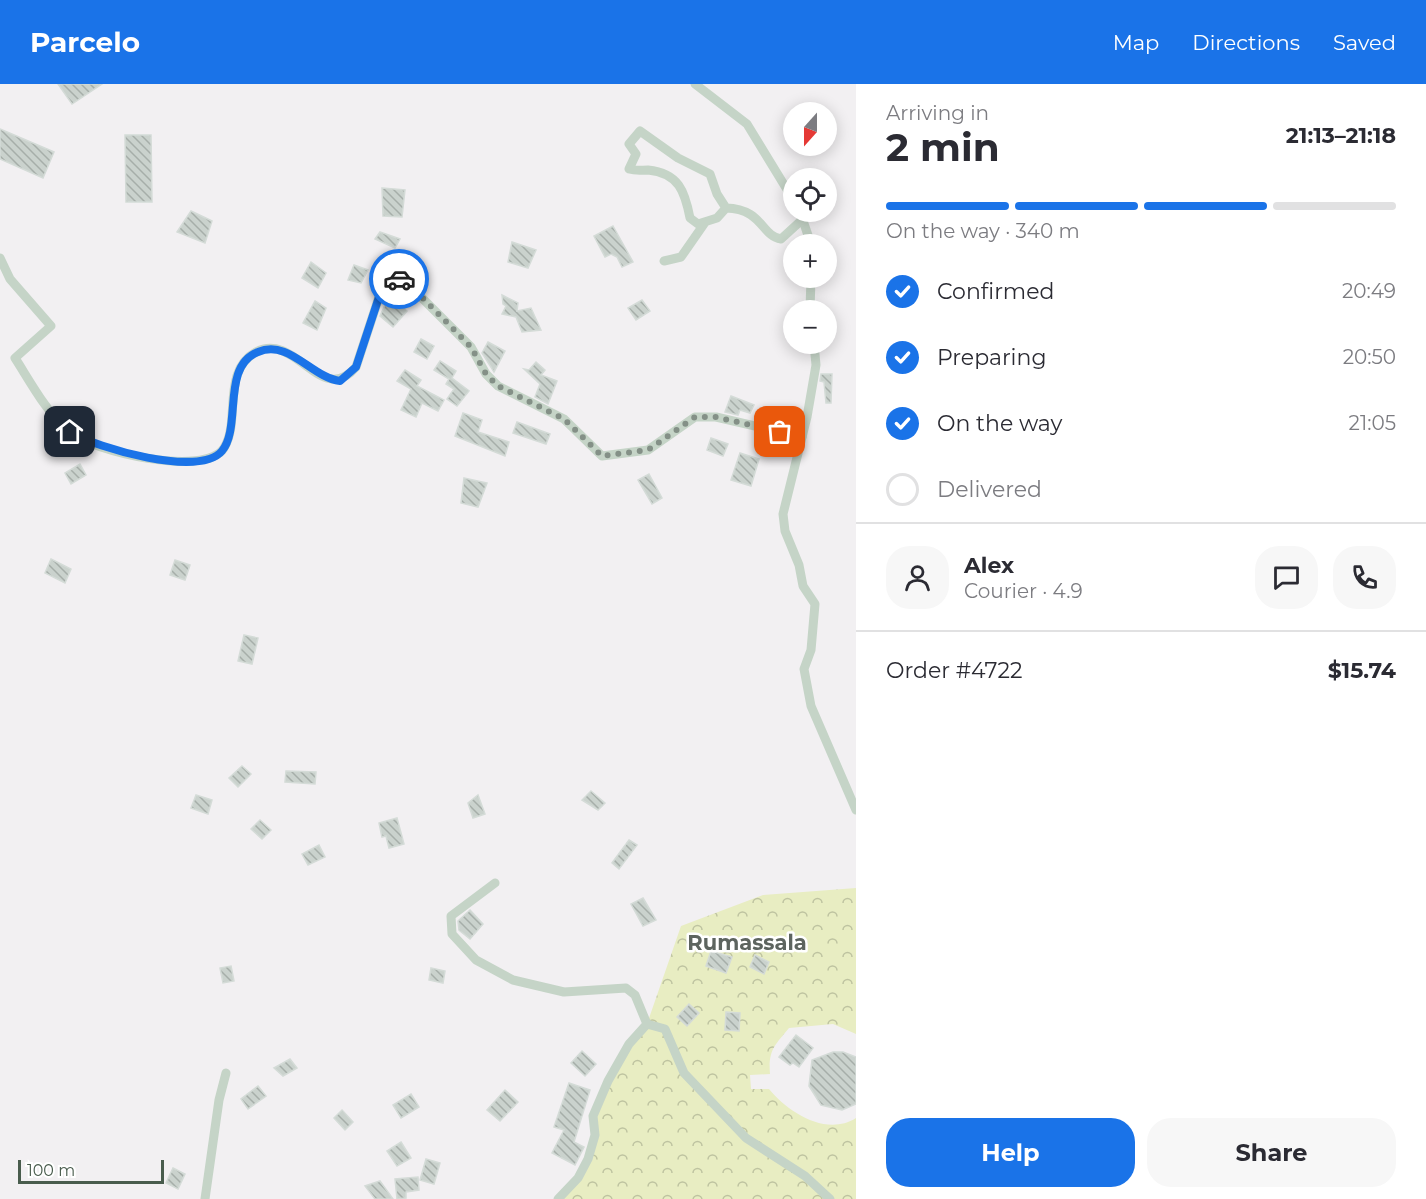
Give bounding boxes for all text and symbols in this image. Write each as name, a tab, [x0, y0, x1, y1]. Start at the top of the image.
text: Parcelo	[30, 25, 140, 59]
text: Map	[1113, 30, 1159, 55]
text: Directions	[1192, 30, 1300, 55]
text: Saved	[1333, 30, 1396, 55]
text: Arriving in	[886, 101, 989, 125]
north arrow	[783, 102, 837, 156]
map controls	[783, 102, 837, 354]
text: 21:13–21:18	[1286, 122, 1396, 149]
text: 2 min	[886, 123, 1000, 171]
button: locate	[783, 168, 837, 222]
text: On the way · 340 m	[886, 219, 1080, 243]
button: +	[783, 234, 837, 288]
courier	[369, 249, 429, 309]
icon: car	[383, 263, 416, 296]
icon: check	[886, 275, 919, 308]
text: Confirmed	[937, 278, 1054, 305]
text: 20:49	[1342, 279, 1396, 303]
button: −	[783, 300, 837, 354]
icon: check	[886, 341, 919, 374]
text: Preparing	[937, 344, 1046, 371]
text: 20:50	[1343, 345, 1396, 369]
pin	[44, 406, 95, 457]
pin	[754, 406, 805, 457]
icon: check	[886, 407, 919, 440]
text: On the way	[937, 410, 1062, 437]
text: 21:05	[1349, 411, 1396, 435]
icon: home	[53, 415, 86, 448]
icon: bag	[763, 415, 796, 448]
text: Delivered	[937, 476, 1042, 503]
button: person	[886, 546, 949, 609]
button: chat	[1255, 546, 1318, 609]
button: phone	[1333, 546, 1396, 609]
text: Alex	[964, 552, 1014, 579]
text: Courier · 4.9	[964, 579, 1083, 603]
text: Order #4722	[886, 657, 1023, 684]
text: $15.74	[1328, 657, 1396, 684]
district label: Rumassala	[687, 930, 807, 955]
button: Help	[886, 1118, 1135, 1187]
button: Share	[1147, 1118, 1396, 1187]
scale bar	[18, 1157, 164, 1184]
text: 100 m	[27, 1161, 75, 1180]

